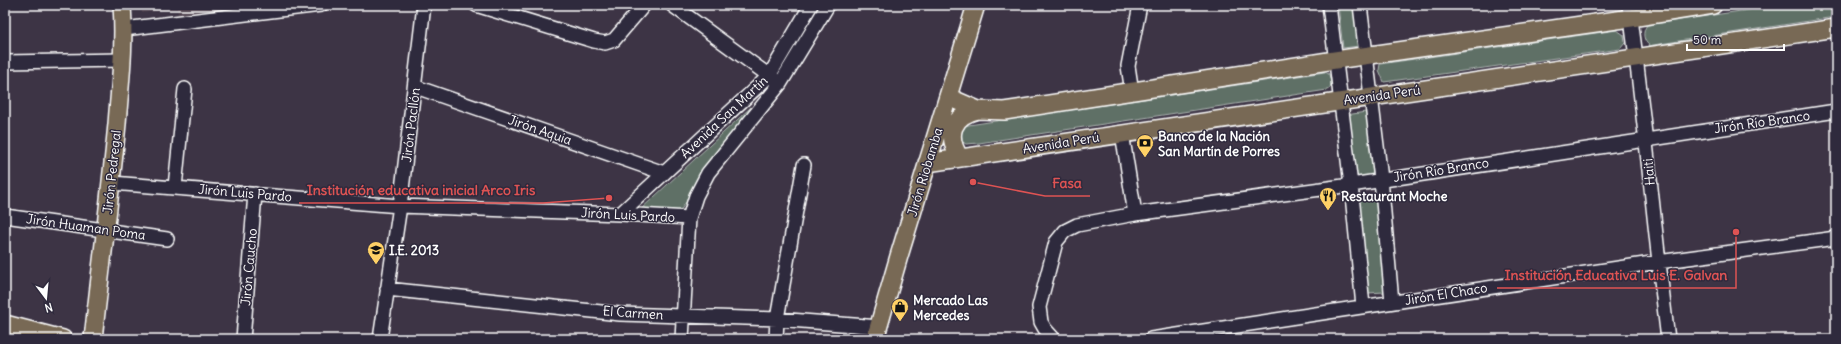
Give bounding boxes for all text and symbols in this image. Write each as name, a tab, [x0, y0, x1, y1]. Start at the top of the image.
scale bar	[1687, 26, 1784, 52]
text: 50 m	[1693, 32, 1722, 47]
street label: Avenida San Martín	[677, 72, 772, 162]
street label: Avenida Perú	[1342, 81, 1422, 109]
street label: Jirón Pacllón	[398, 86, 424, 163]
street label: Jirón Río Branco	[1713, 107, 1811, 137]
street label: Jirón Aquia	[506, 111, 574, 149]
street label: Jirón Riobamba	[903, 126, 947, 218]
street label: Avenida Perú	[1021, 128, 1101, 157]
place label: Banco de la Nación San Martín de Porres	[1158, 128, 1280, 160]
street label: Jirón Pedregal	[99, 129, 125, 215]
bank icon: Banco de la Nación San Martín de Porres	[1135, 133, 1155, 158]
street label: Jirón Río Branco	[1392, 154, 1490, 186]
street label: Haiti	[1639, 158, 1659, 186]
callout: Fasa	[1045, 170, 1090, 196]
text: Fasa	[1052, 174, 1082, 192]
callout: Institución educativa inicial Arco Iris	[299, 177, 543, 203]
street label: Jirón Luis Pardo	[197, 180, 293, 206]
text: Institución educativa inicial Arco Iris	[307, 181, 536, 199]
restaurant icon: Restaurant Moche	[1318, 186, 1338, 211]
place label: Restaurant Moche	[1341, 188, 1448, 205]
street label: Jirón Luis Pardo	[581, 204, 675, 226]
street label: Jirón Huaman Poma	[25, 210, 147, 244]
street label: Jirón Caucho	[237, 228, 261, 306]
school or university icon: I.E. 2013	[366, 240, 386, 265]
place label: I.E. 2013	[389, 242, 439, 259]
callout: Institución Educativa Luis E. Galvan	[1497, 262, 1736, 288]
text: Institución Educativa Luis E. Galvan	[1505, 266, 1727, 284]
north arrow	[26, 278, 66, 318]
street label: Jirón El Chaco	[1403, 279, 1489, 309]
place label: Mercado Las Mercedes	[913, 292, 988, 324]
shop icon: Mercado Las Mercedes	[890, 297, 910, 322]
text: N	[43, 300, 54, 315]
street label: El Carmen	[602, 302, 664, 324]

